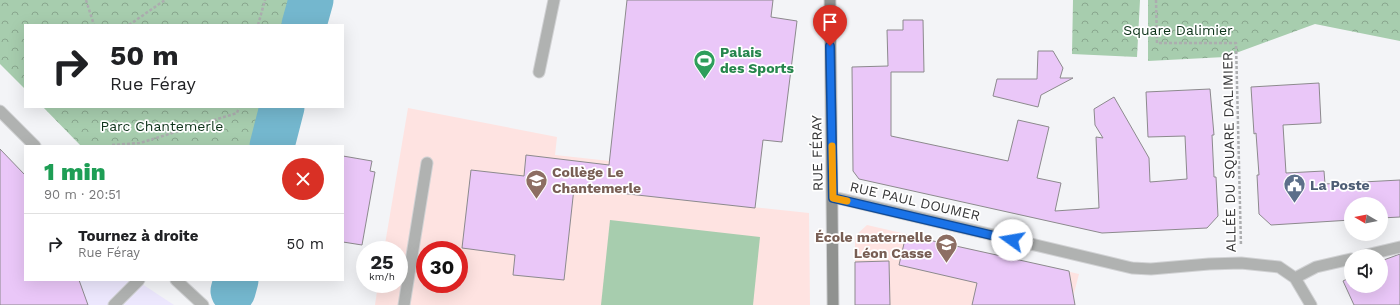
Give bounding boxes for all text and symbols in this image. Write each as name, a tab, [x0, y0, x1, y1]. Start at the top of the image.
pin	[813, 5, 847, 46]
icon: arrive	[819, 11, 841, 33]
park label: Square Dalimier	[1123, 22, 1233, 38]
text: 50 m	[110, 39, 179, 72]
icon: right	[44, 40, 96, 92]
place label: Palais des Sports	[720, 44, 794, 76]
sports icon: Palais des Sports	[691, 47, 717, 80]
street label: ALLÉE DU SQUARE DALIMIER	[1219, 52, 1239, 252]
text: Rue Féray	[110, 73, 196, 94]
street label: RUE FÉRAY	[808, 115, 826, 191]
park label: Parc Chantemerle	[101, 118, 223, 134]
text: 1 min	[44, 158, 106, 186]
button: close	[282, 158, 324, 200]
place label: Collège Le Chantemerle	[552, 164, 641, 196]
school or university icon: Collège Le Chantemerle	[524, 167, 550, 200]
public building icon: La Poste	[1281, 172, 1307, 205]
place label: La Poste	[1310, 177, 1370, 193]
street label: RUE PAUL DOUMER	[848, 178, 982, 224]
text: 90 m · 20:51	[44, 187, 121, 202]
north arrow	[1344, 197, 1388, 241]
map controls	[1344, 197, 1388, 293]
position arrow	[991, 219, 1033, 261]
text: Tournez à droite	[78, 227, 198, 245]
place label: École maternelle Léon Casse	[815, 229, 932, 261]
school or university icon: École maternelle Léon Casse	[934, 232, 960, 265]
icon: right	[44, 233, 66, 255]
text: 50 m	[287, 235, 324, 253]
speed limit sign: 30	[416, 241, 468, 293]
text: Rue Féray	[78, 245, 140, 260]
button: sound	[1344, 249, 1388, 293]
text: 25	[370, 250, 394, 274]
text: km/h	[369, 271, 395, 282]

